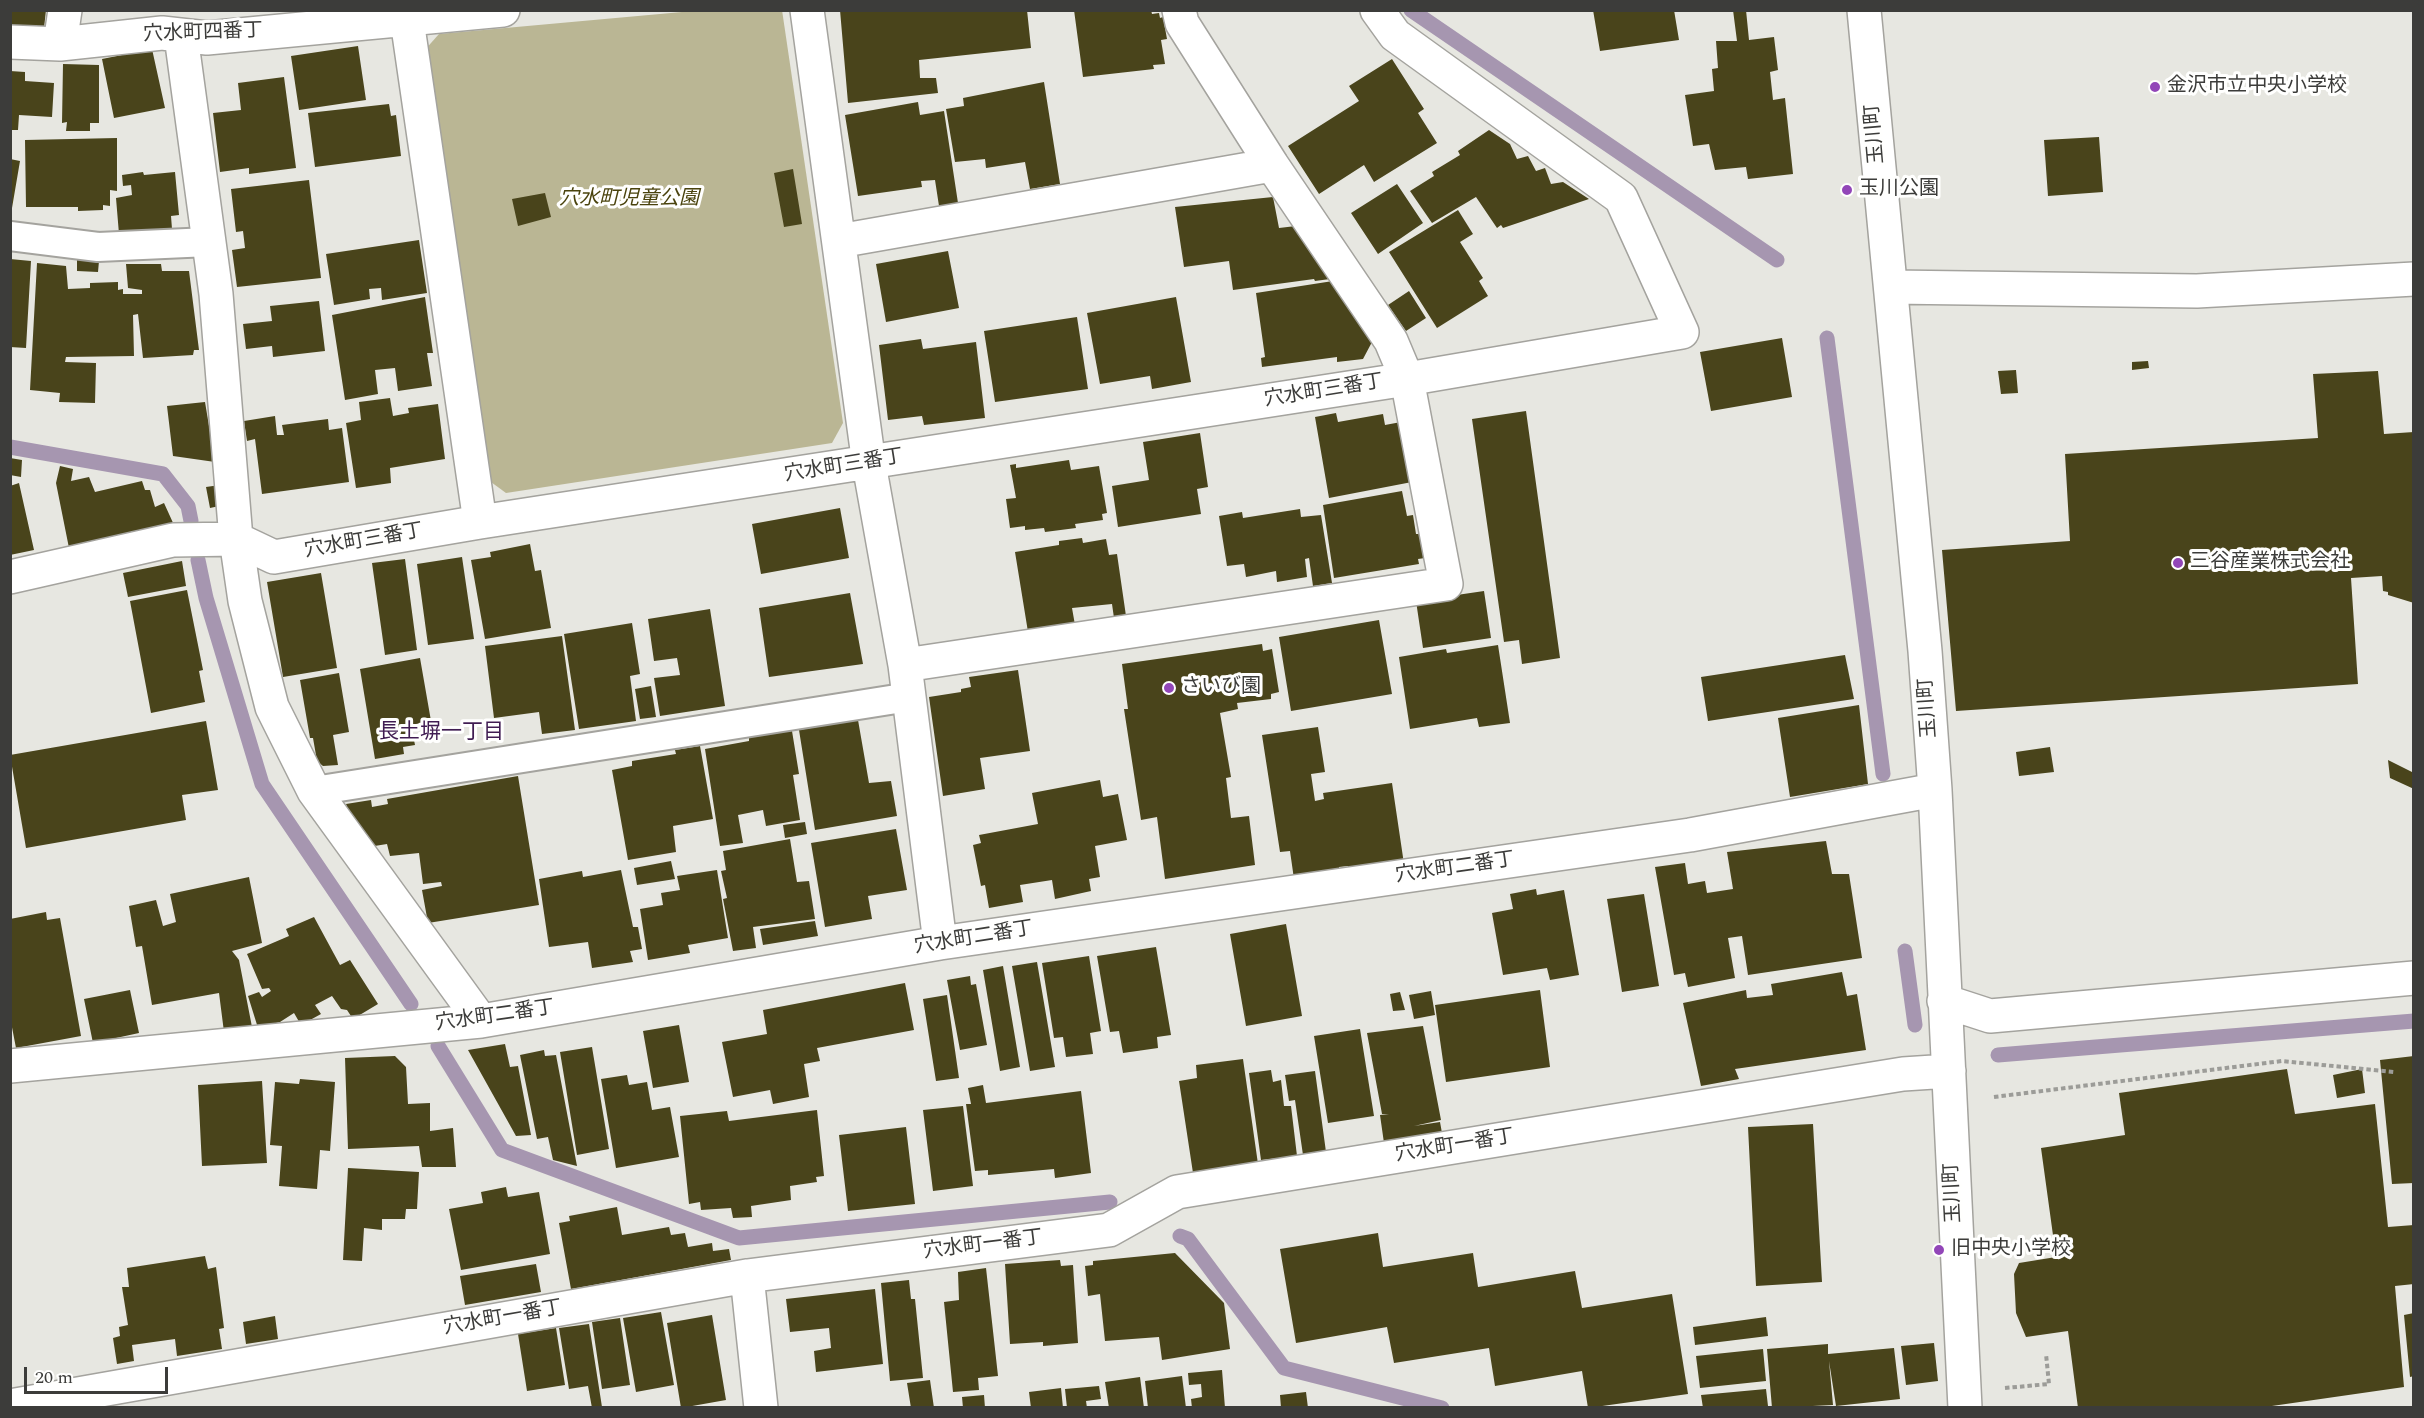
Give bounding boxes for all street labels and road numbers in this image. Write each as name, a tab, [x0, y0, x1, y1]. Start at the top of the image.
street label: 穴水町四番丁	[143, 20, 263, 48]
street label: 玉川町	[1861, 103, 1891, 165]
street label: 穴水町三番丁	[1263, 371, 1385, 413]
street label: 穴水町三番丁	[783, 446, 905, 488]
street label: 穴水町三番丁	[303, 520, 425, 564]
street label: 玉川町	[1915, 677, 1943, 739]
street label: 穴水町二番丁	[1394, 849, 1516, 889]
street label: 穴水町二番丁	[913, 918, 1035, 960]
street label: 穴水町二番丁	[434, 997, 556, 1037]
street label: 穴水町一番丁	[1394, 1126, 1516, 1168]
street label: 玉川町	[1940, 1162, 1968, 1224]
street label: 穴水町一番丁	[922, 1227, 1044, 1265]
street label: 穴水町一番丁	[442, 1297, 564, 1341]

